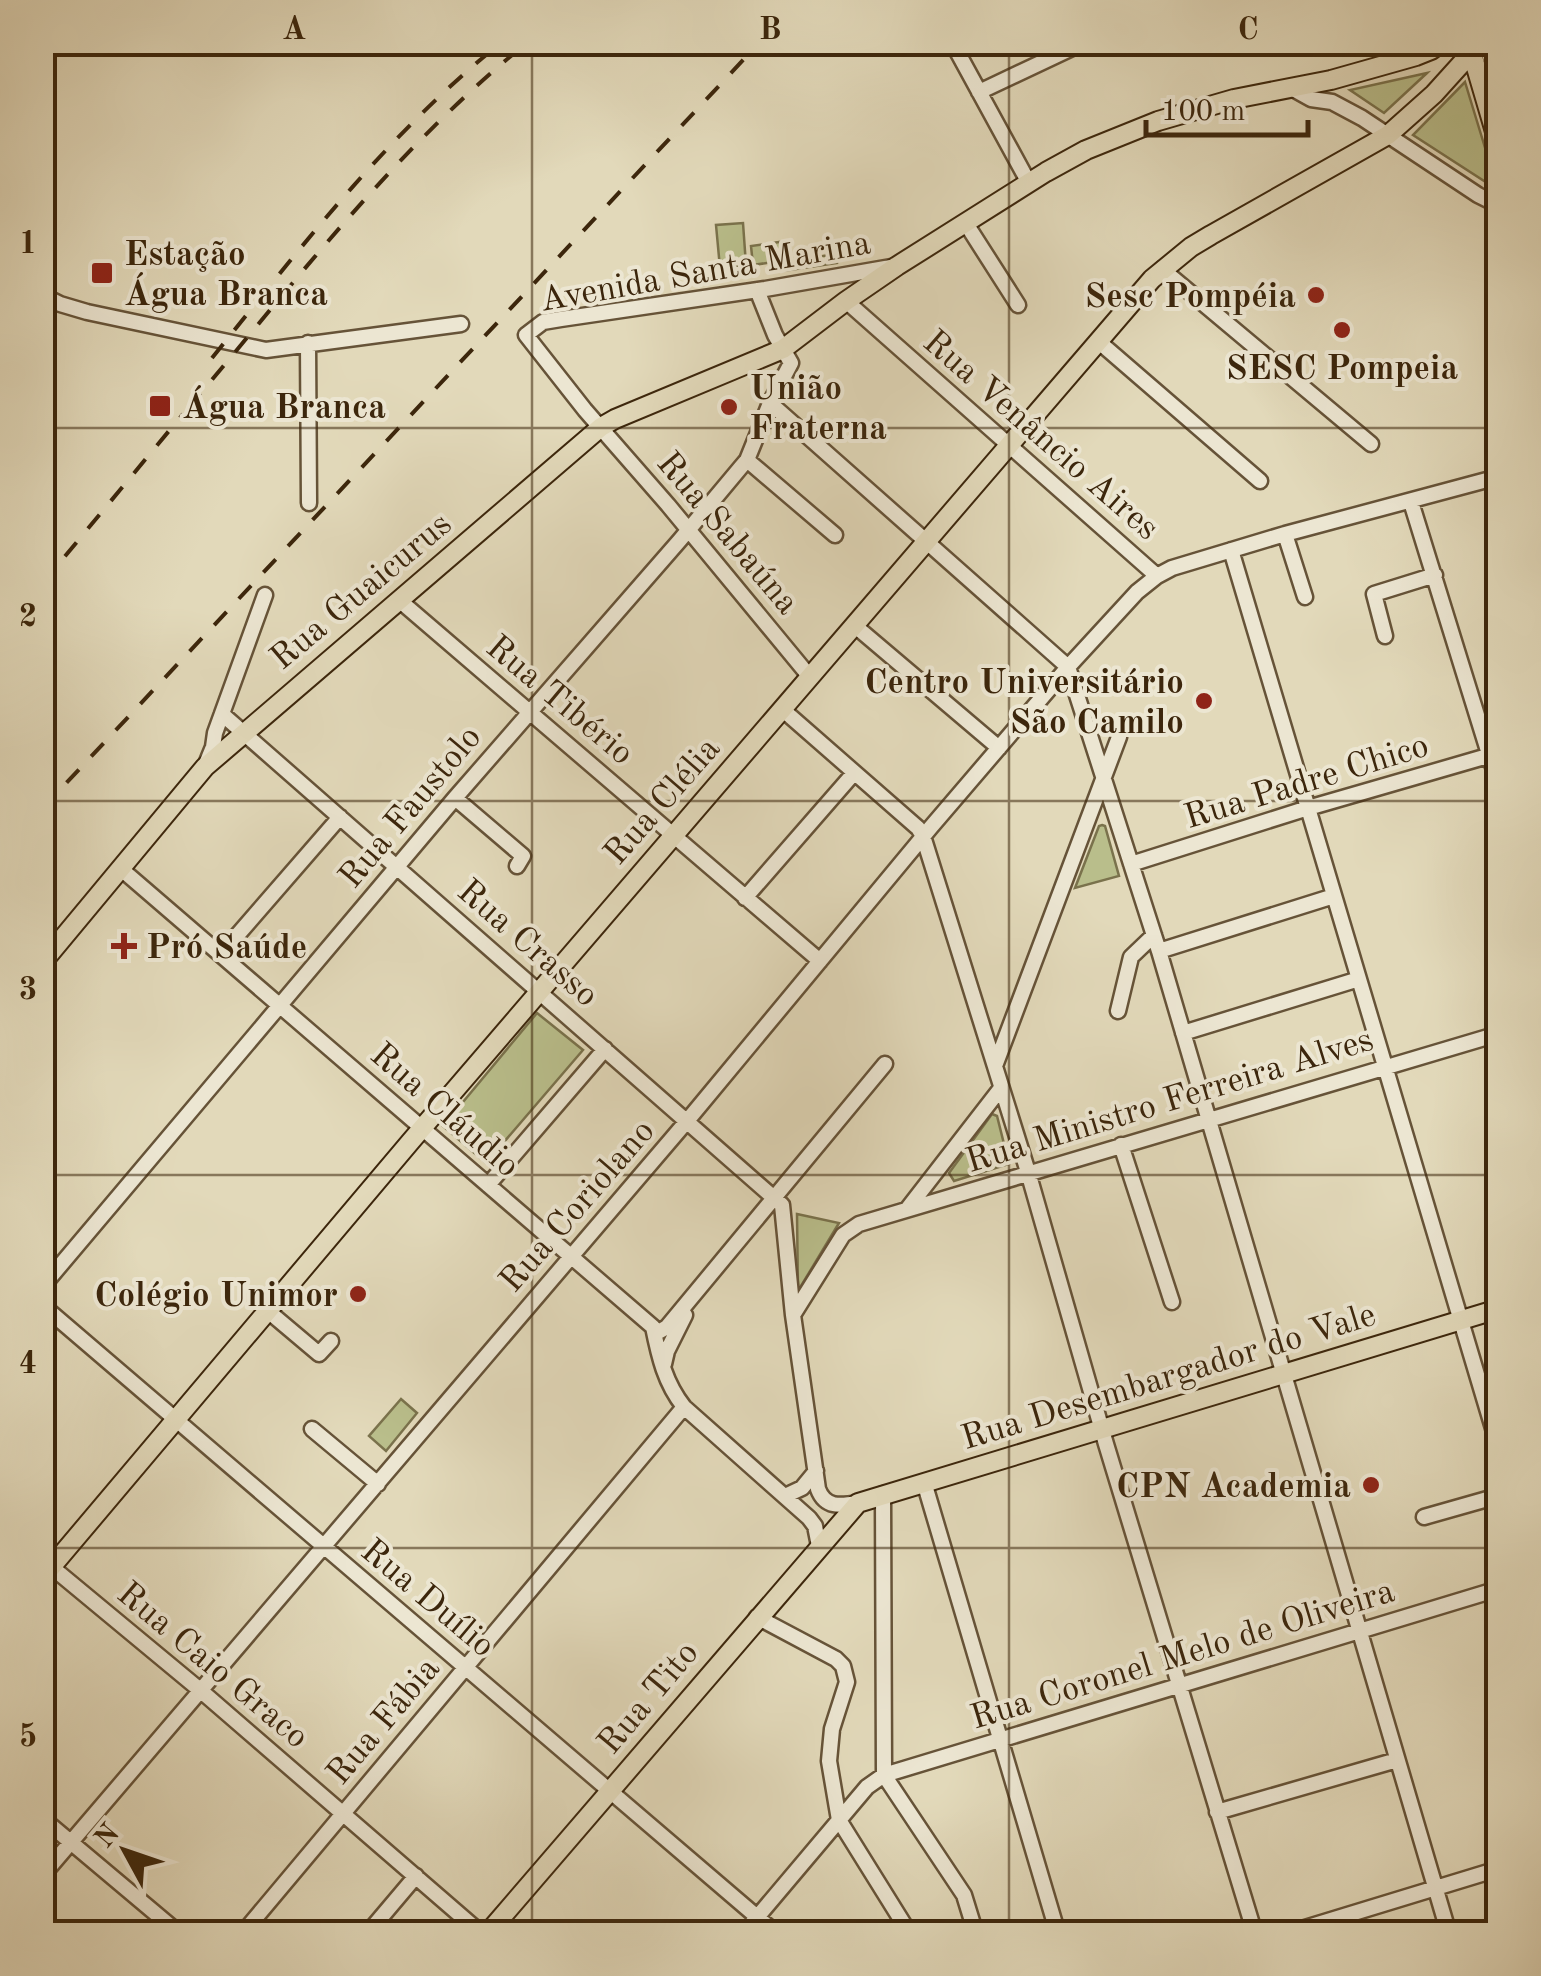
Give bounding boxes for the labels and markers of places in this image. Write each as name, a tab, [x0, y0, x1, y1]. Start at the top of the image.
place label: Estação Água Branca	[124, 238, 328, 313]
marker: Estação Água Branca	[89, 260, 115, 286]
place label: Sesc Pompéia	[1084, 280, 1296, 315]
marker: Sesc Pompéia	[1305, 284, 1327, 306]
marker: SESC Pompeia	[1331, 319, 1353, 341]
place label: SESC Pompeia	[1226, 352, 1458, 387]
place label: União Fraterna	[749, 372, 887, 447]
place label: Água Branca	[182, 385, 386, 426]
marker: Água Branca	[147, 393, 173, 419]
marker: União Fraterna	[718, 396, 740, 418]
place label: Centro Universitário São Camilo	[865, 666, 1184, 741]
marker: Centro Universitário São Camilo	[1193, 690, 1215, 712]
place label: Pró Saúde	[146, 931, 307, 966]
marker: Pró Saúde	[111, 933, 137, 959]
place label: Colégio Unimor	[94, 1279, 338, 1314]
marker: Colégio Unimor	[347, 1283, 369, 1305]
place label: CPN Academia	[1116, 1470, 1351, 1505]
marker: CPN Academia	[1360, 1474, 1382, 1496]

